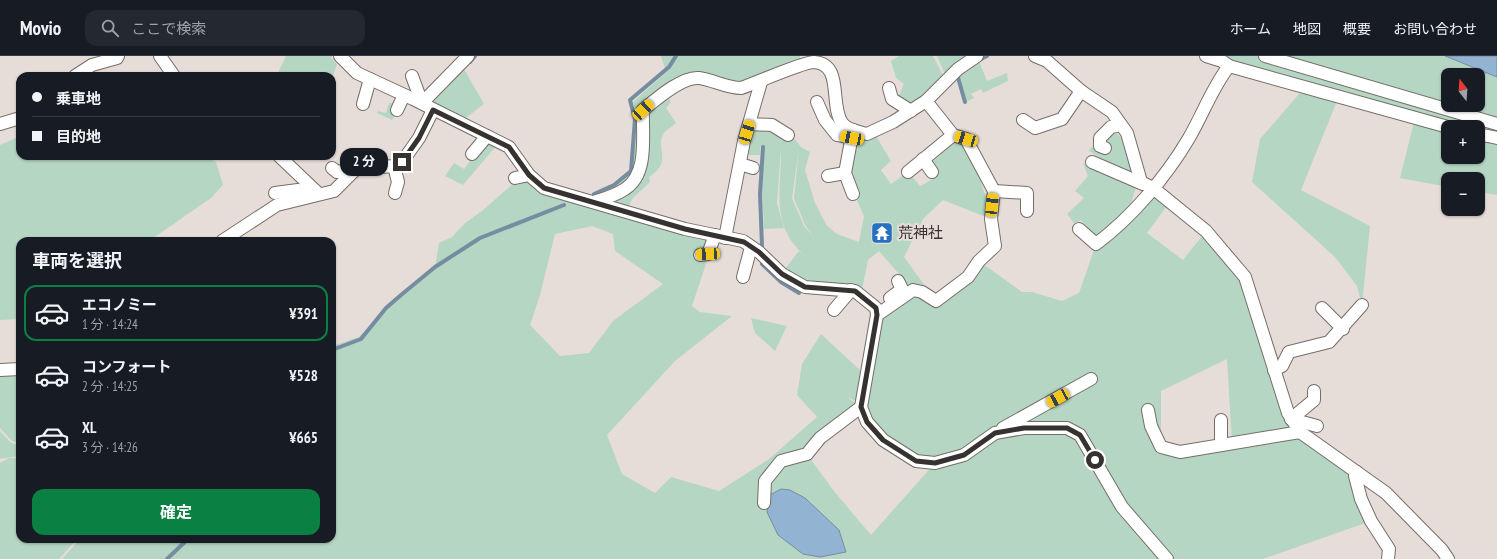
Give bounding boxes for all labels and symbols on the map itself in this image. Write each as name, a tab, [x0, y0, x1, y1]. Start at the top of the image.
north arrow	[1441, 68, 1485, 112]
car	[630, 97, 656, 123]
car	[738, 119, 756, 145]
car	[839, 130, 865, 146]
car	[953, 130, 979, 148]
callout: 2 分	[340, 148, 388, 176]
route end	[393, 153, 411, 171]
car	[985, 192, 999, 218]
temple icon: 荒神社	[869, 220, 895, 246]
place label: 荒神社	[898, 223, 943, 242]
car	[696, 247, 720, 261]
car	[1045, 387, 1071, 409]
route start	[1086, 451, 1104, 469]

